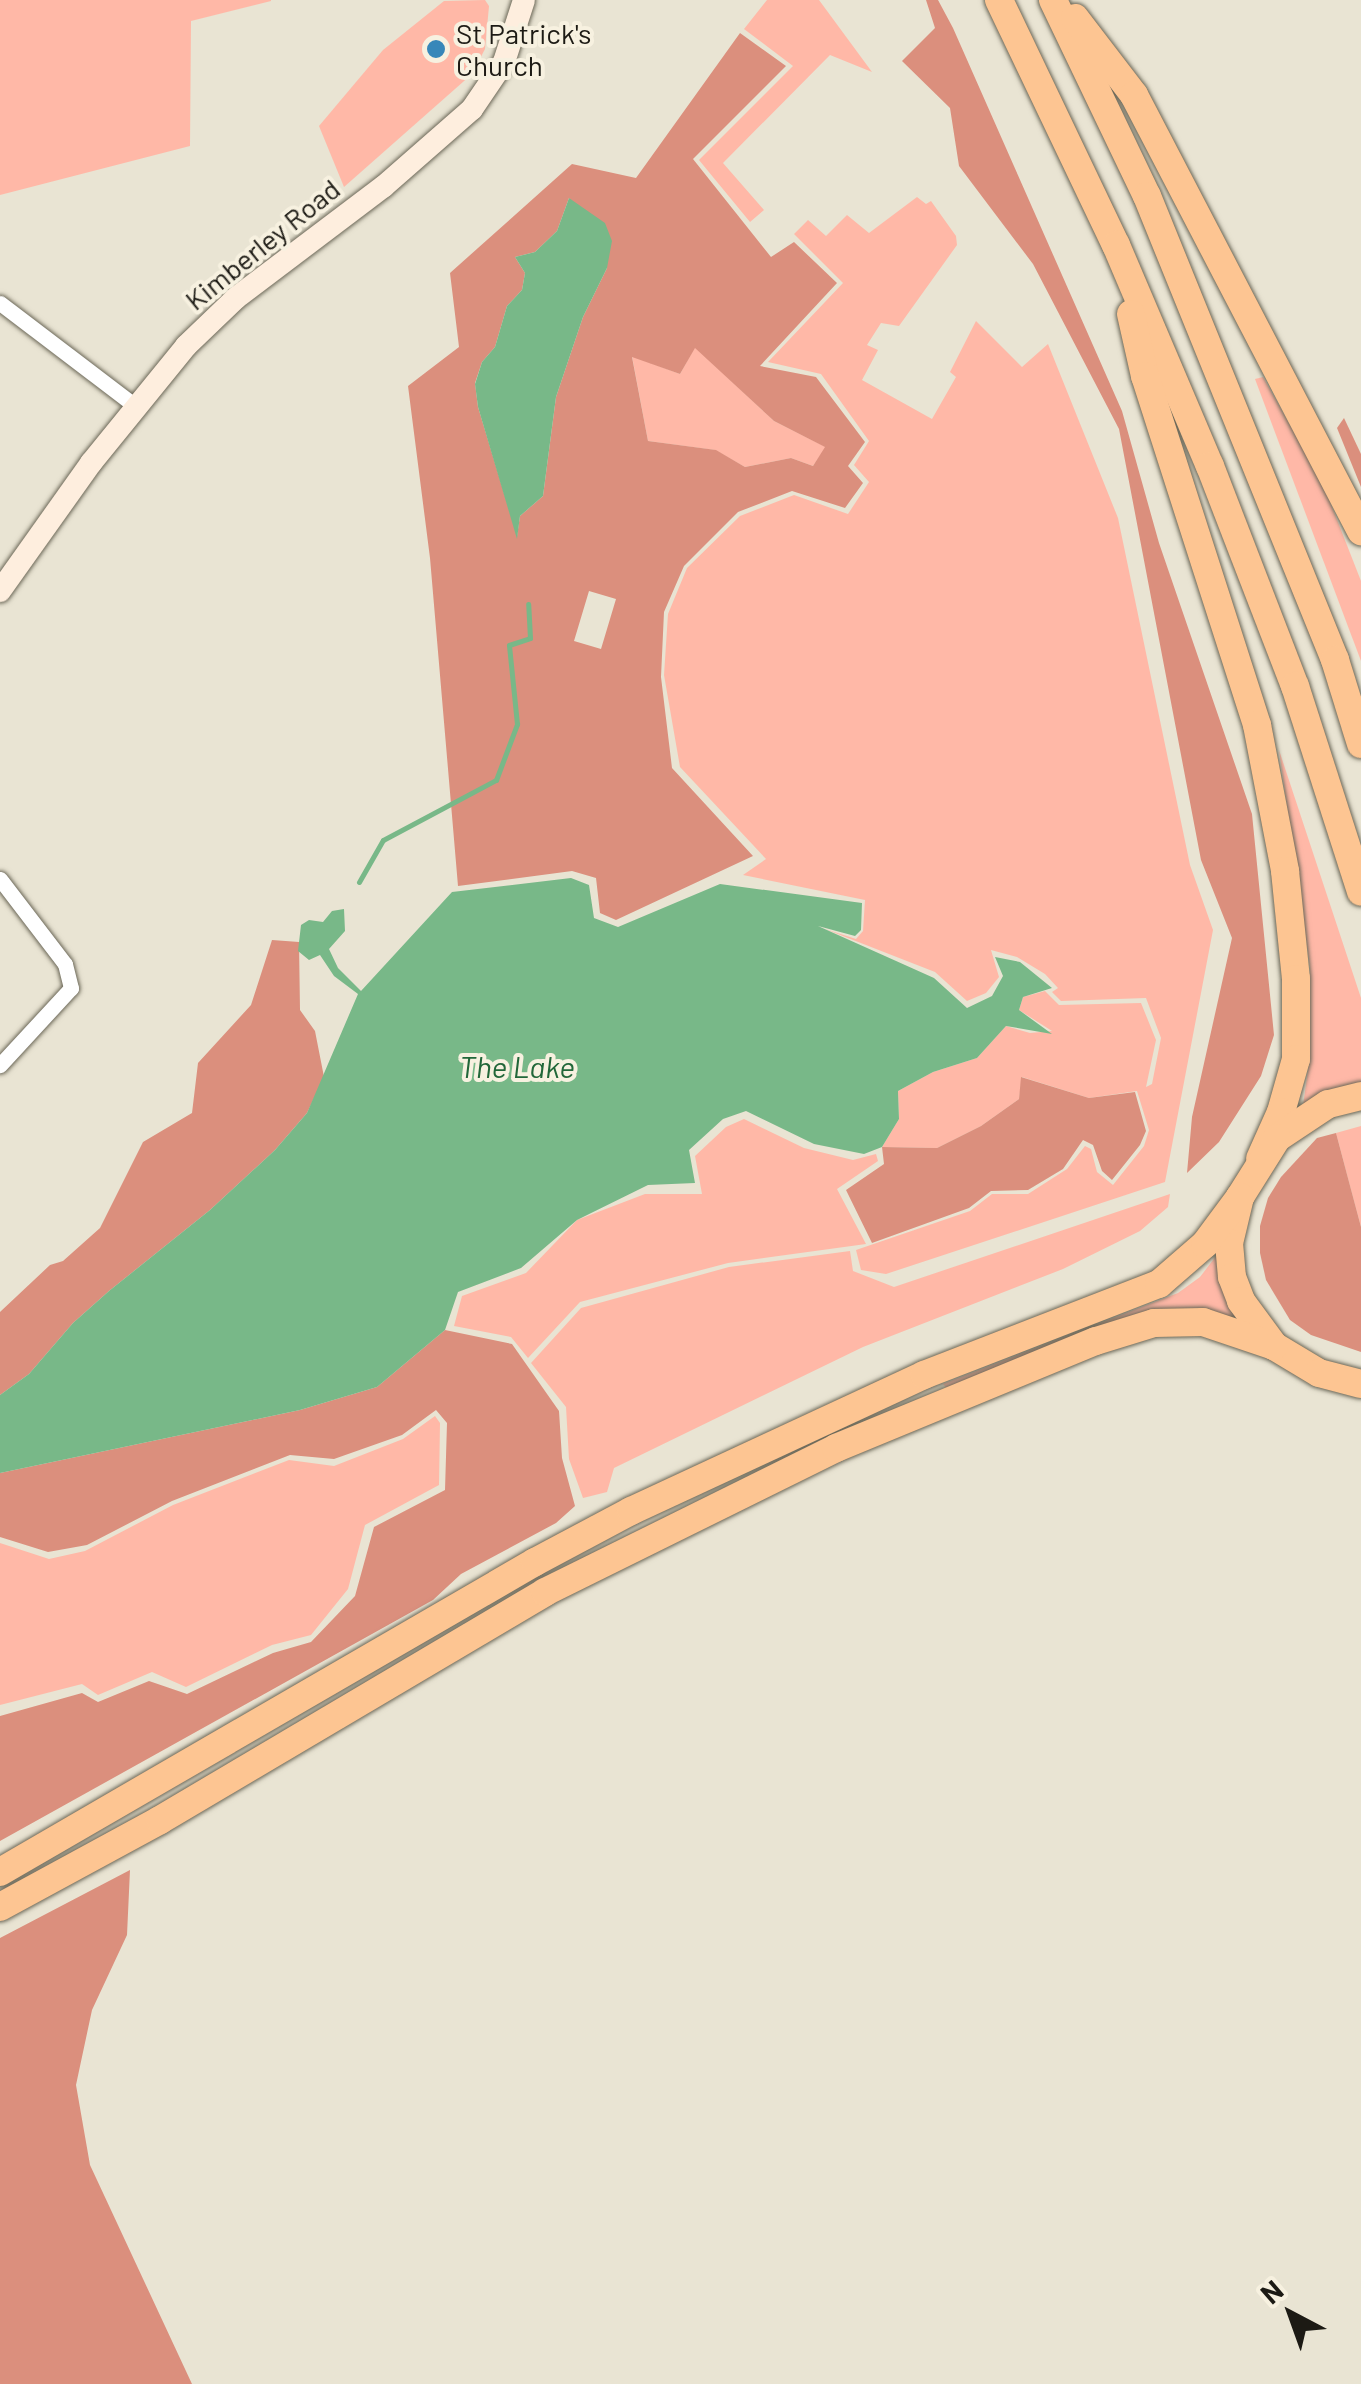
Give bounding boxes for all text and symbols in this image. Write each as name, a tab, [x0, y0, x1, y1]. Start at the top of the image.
place label: St Patrick's Church	[456, 16, 591, 82]
marker: St Patrick's Church	[425, 38, 447, 60]
street label: Kimberley Road	[178, 171, 346, 317]
water label: The Lake	[459, 1048, 575, 1084]
north arrow	[1241, 2264, 1341, 2364]
text: N	[1253, 2272, 1289, 2310]

